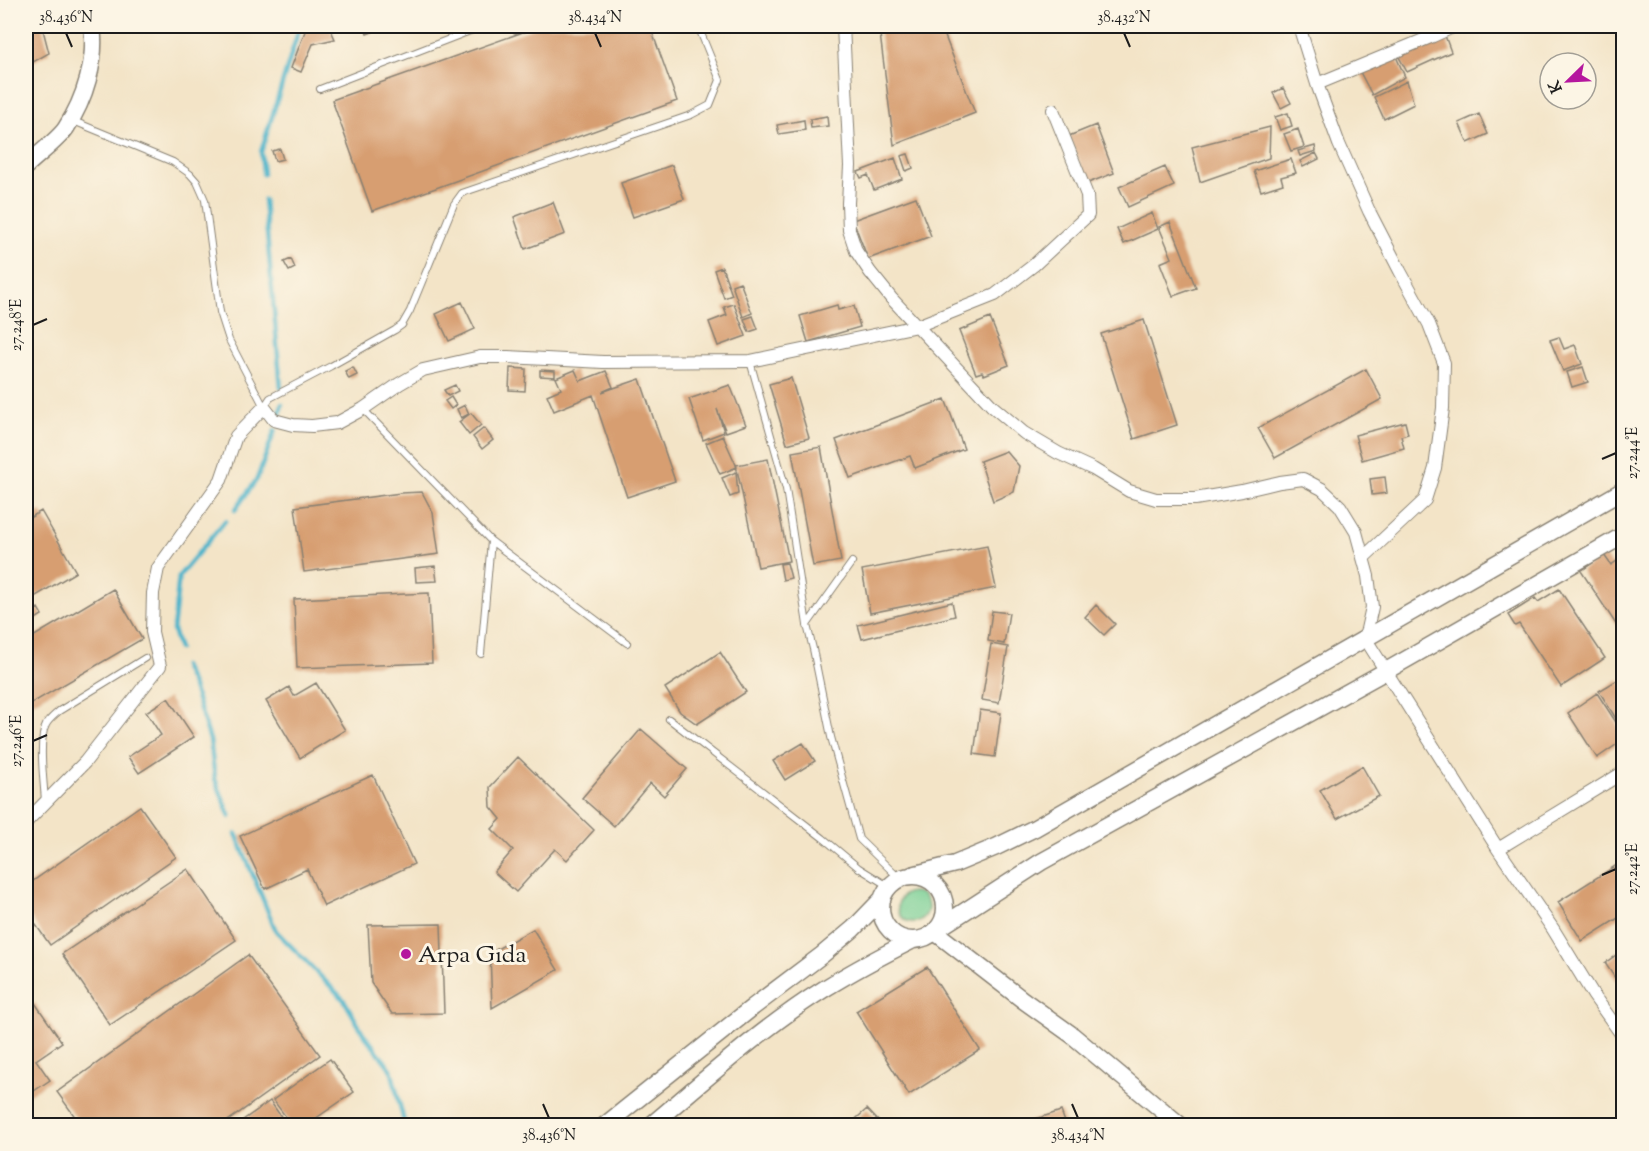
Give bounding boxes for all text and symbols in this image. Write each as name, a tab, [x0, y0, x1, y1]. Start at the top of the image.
text: 38.436°N	[39, 8, 93, 29]
text: 38.434°N	[568, 8, 622, 29]
text: 38.432°N	[1097, 8, 1151, 29]
north arrow	[1538, 51, 1598, 111]
text: K	[1544, 76, 1569, 96]
text: 27.248°E	[7, 299, 28, 351]
text: 27.244°E	[1623, 427, 1644, 479]
text: 27.246°E	[7, 715, 28, 767]
text: 27.242°E	[1623, 843, 1644, 895]
place label: Arpa Gıda	[418, 939, 526, 973]
marker: Arpa Gıda	[399, 947, 413, 961]
text: 38.436°N	[522, 1126, 576, 1147]
text: 38.434°N	[1051, 1126, 1105, 1147]

